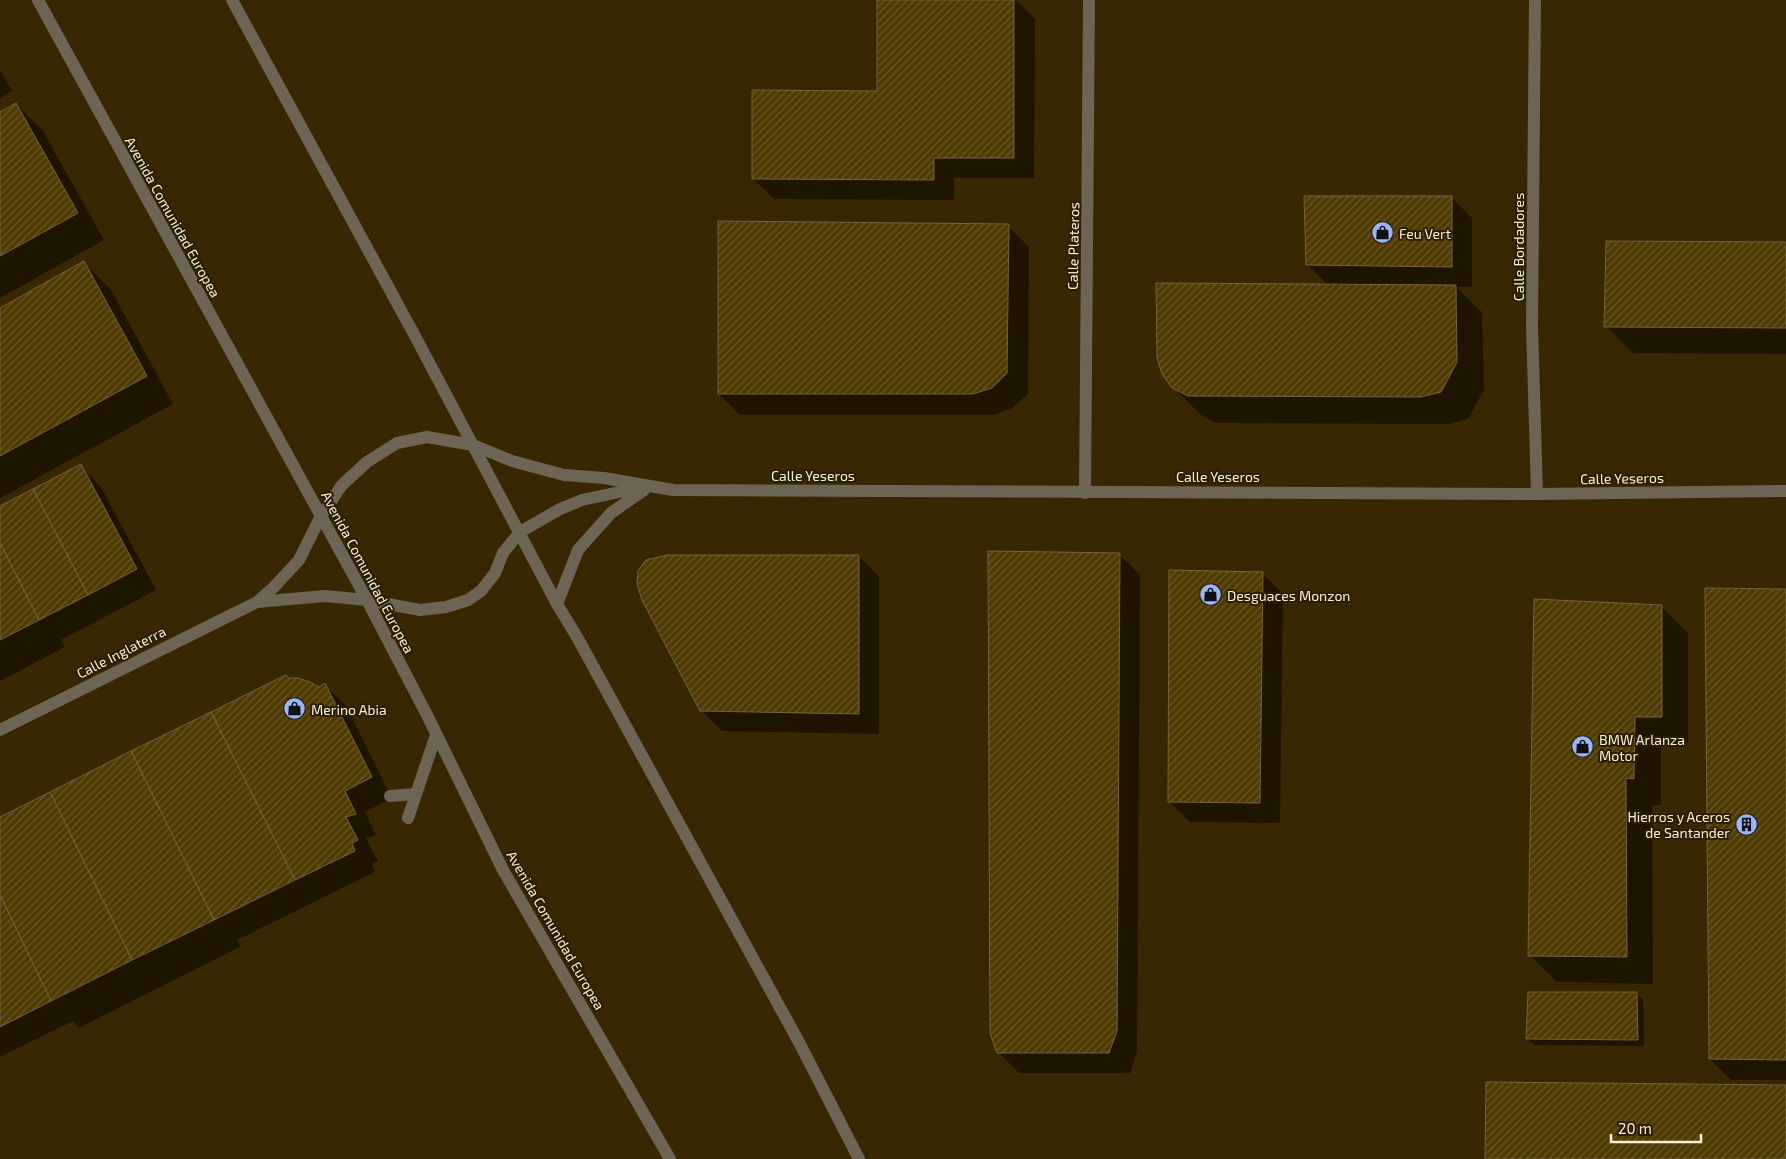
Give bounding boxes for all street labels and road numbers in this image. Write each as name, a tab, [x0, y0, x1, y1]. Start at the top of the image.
street label: Avenida Comunidad Europea	[122, 134, 224, 300]
street label: Calle Bordadores	[1510, 193, 1527, 301]
street label: Calle Plateros	[1064, 202, 1082, 290]
street label: Calle Yeseros	[771, 467, 855, 484]
street label: Calle Yeseros	[1176, 468, 1260, 485]
street label: Calle Yeseros	[1580, 469, 1664, 487]
street label: Avenida Comunidad Europea	[318, 488, 418, 656]
street label: Calle Inglaterra	[74, 622, 168, 682]
street label: Avenida Comunidad Europea	[503, 847, 609, 1013]

